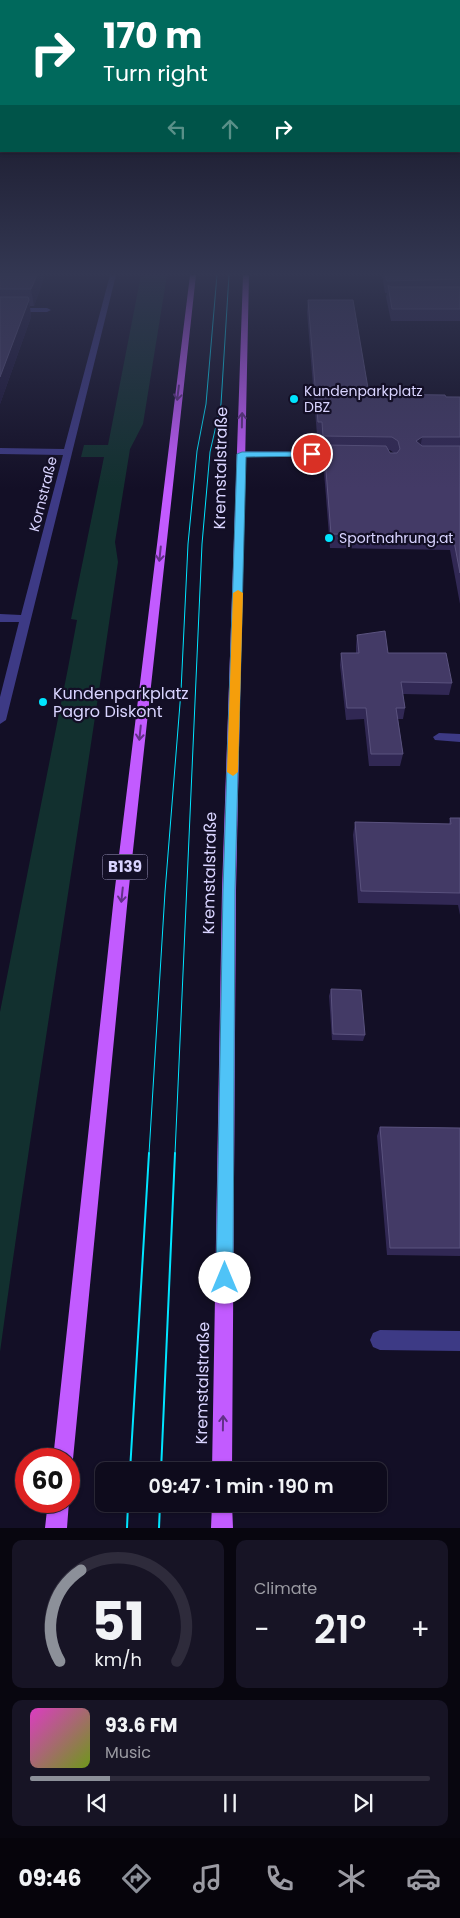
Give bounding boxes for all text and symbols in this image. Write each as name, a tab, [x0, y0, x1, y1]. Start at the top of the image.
text: 170 m	[103, 11, 202, 60]
icon: right	[20, 20, 85, 85]
text: Turn right	[103, 58, 208, 89]
icon: left	[163, 115, 191, 143]
icon: ahead	[216, 115, 244, 143]
icon: right	[269, 115, 297, 143]
place label: Kundenparkplatz DBZ	[304, 381, 423, 417]
one-way arrow	[173, 385, 183, 401]
marker: Kundenparkplatz DBZ	[288, 393, 300, 405]
street label: Kremstalstraße	[208, 406, 233, 530]
one-way arrow	[237, 412, 247, 428]
pin	[291, 433, 333, 475]
icon: arrive	[298, 440, 326, 468]
street label: Kornstraße	[24, 454, 62, 534]
place label: Sportnahrung.at	[339, 528, 453, 548]
marker: Sportnahrung.at	[323, 532, 335, 544]
one-way arrow	[155, 546, 165, 562]
place label: Kundenparkplatz Pagro Diskont	[53, 682, 189, 723]
marker: Kundenparkplatz Pagro Diskont	[37, 696, 49, 708]
one-way arrow	[135, 725, 145, 741]
street label: Kremstalstraße	[197, 811, 222, 935]
road number: B139	[102, 854, 148, 880]
one-way arrow	[117, 886, 127, 902]
position arrow	[198, 1251, 250, 1303]
street label: Kremstalstraße	[190, 1321, 215, 1445]
one-way arrow	[218, 1415, 228, 1431]
speed limit sign: 60	[15, 1448, 80, 1513]
text: 09:47 · 1 min · 190 m	[148, 1473, 334, 1500]
text: Climate	[254, 1577, 317, 1600]
text: 51	[91, 1585, 145, 1658]
text: 21°	[314, 1603, 366, 1656]
text: −	[254, 1610, 269, 1649]
text: +	[411, 1610, 430, 1649]
text: km/h	[94, 1647, 142, 1672]
text: 93.6 FM	[105, 1712, 178, 1739]
text: Music	[105, 1741, 151, 1764]
icon: previous	[83, 1789, 111, 1817]
icon: pause	[216, 1789, 244, 1817]
icon: next	[349, 1789, 377, 1817]
icon: directions	[119, 1861, 154, 1896]
icon: music	[190, 1861, 225, 1896]
icon: phone	[262, 1861, 297, 1896]
icon: climate	[334, 1861, 369, 1896]
icon: car	[406, 1861, 441, 1896]
text: 09:46	[18, 1863, 82, 1894]

